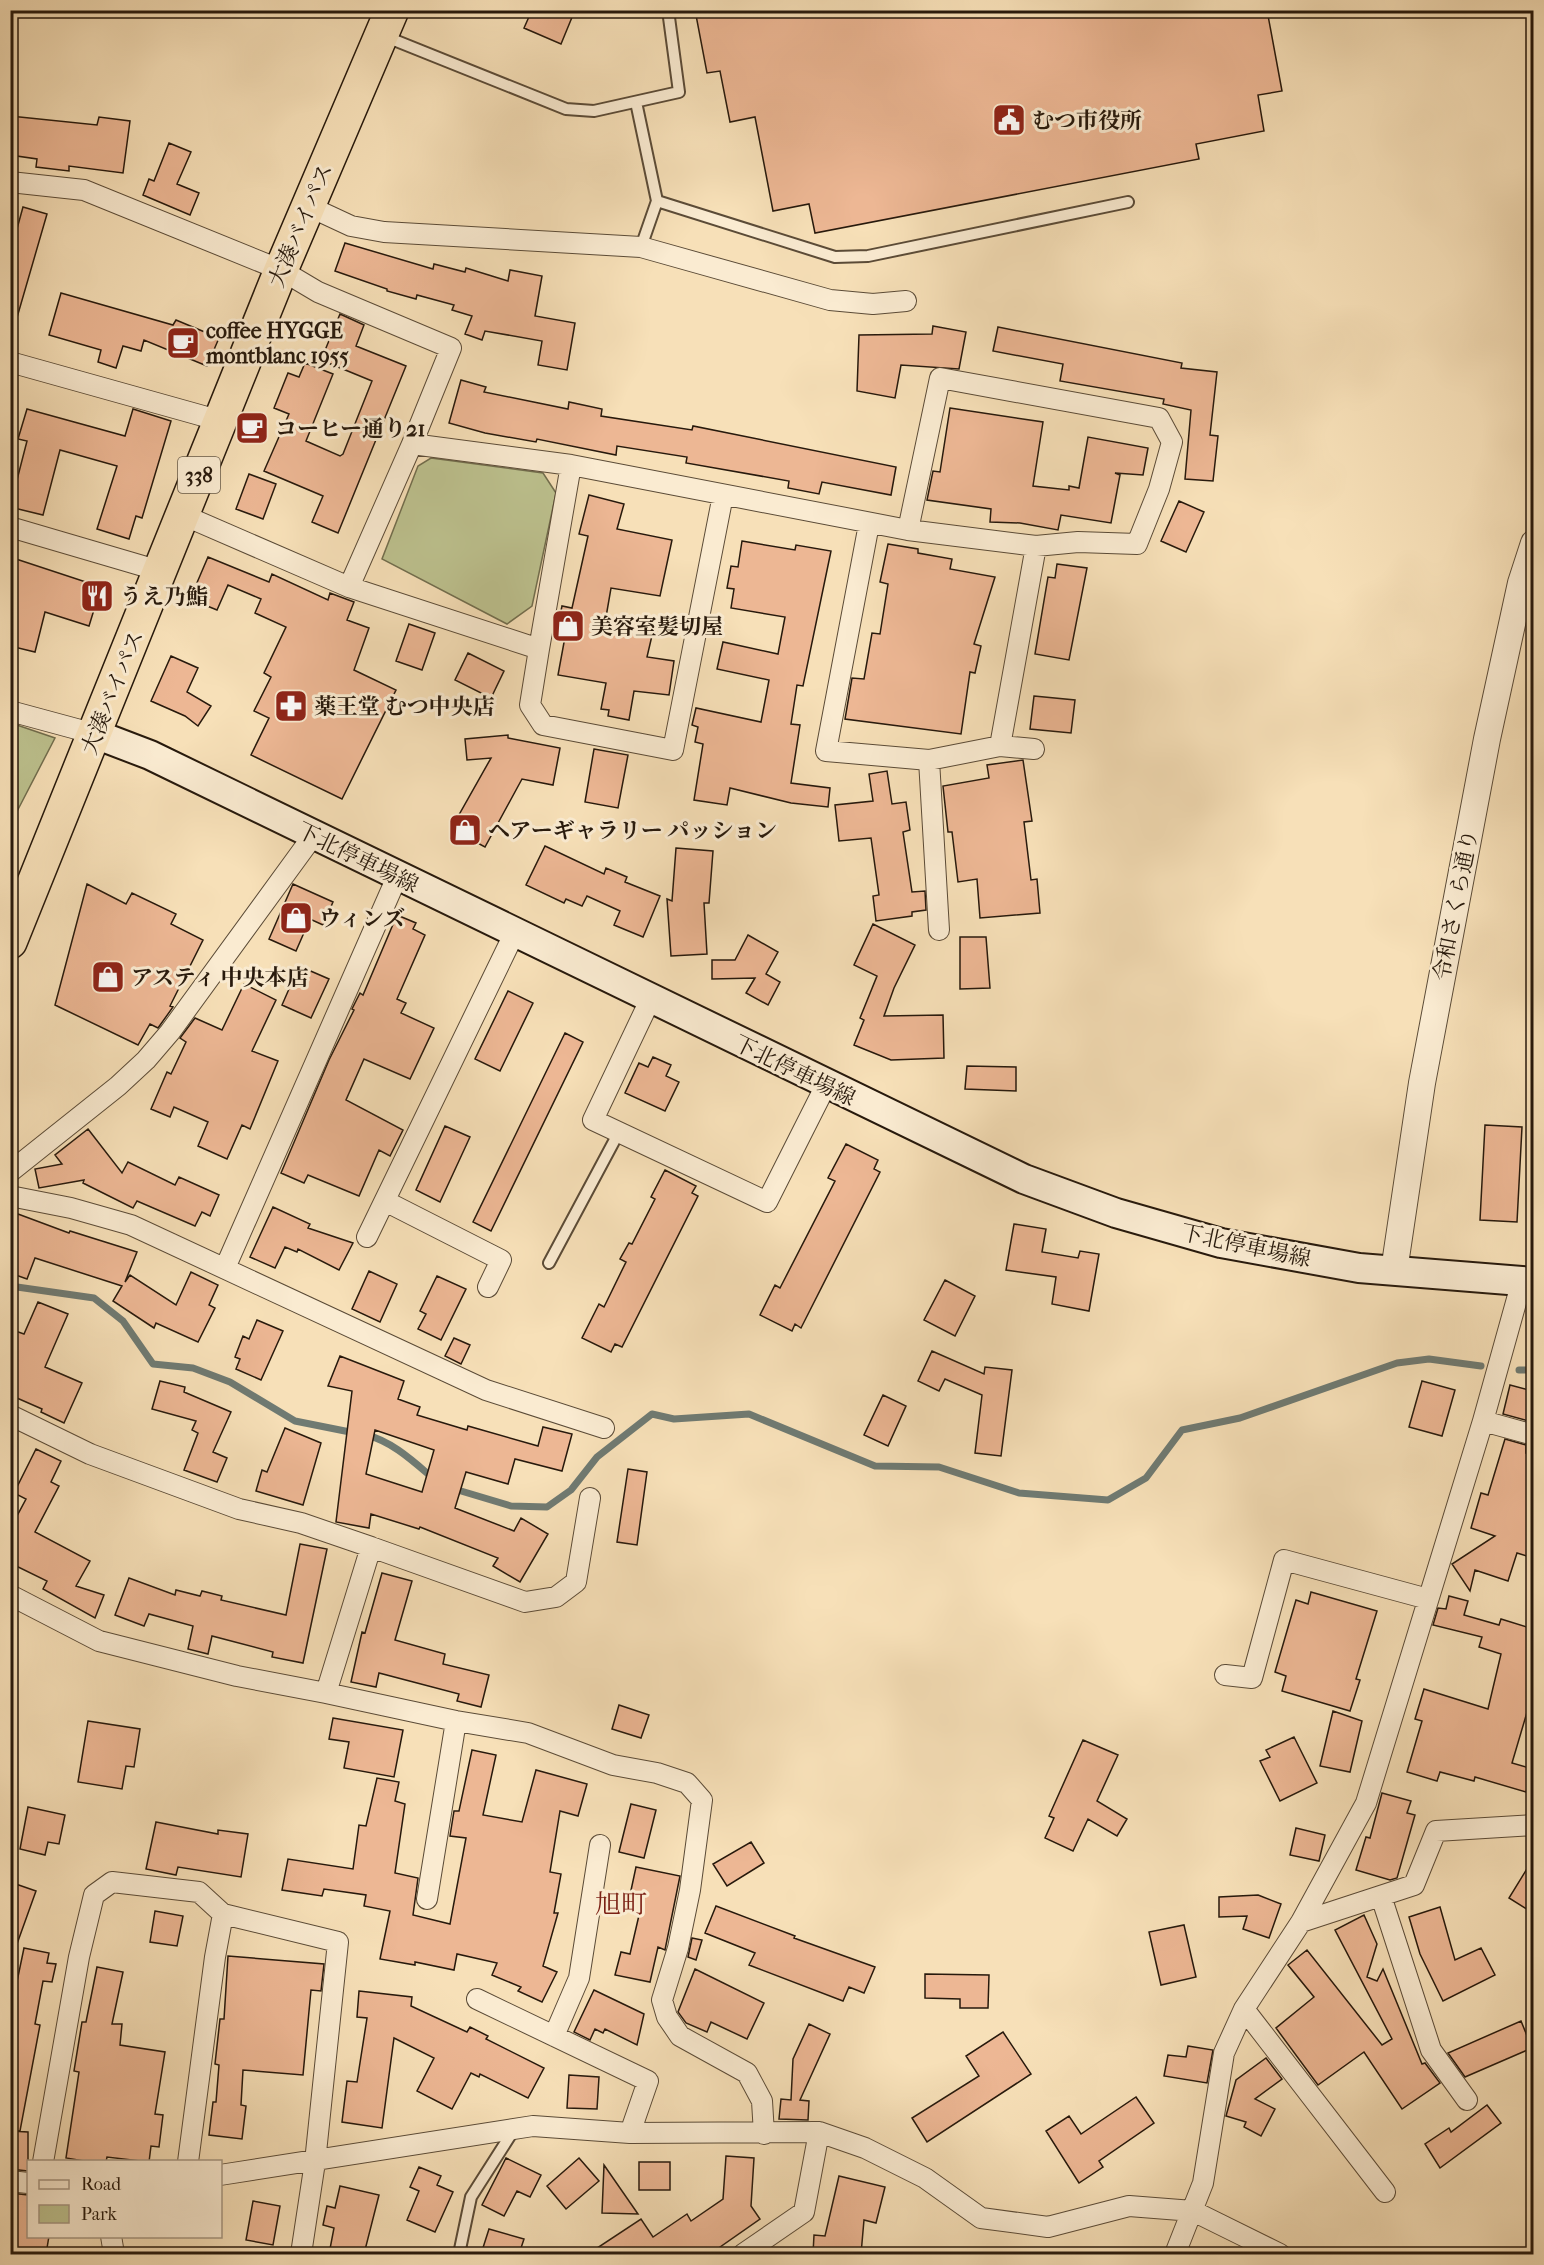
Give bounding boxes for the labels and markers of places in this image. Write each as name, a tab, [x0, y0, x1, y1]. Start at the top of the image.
public building icon: むつ市役所	[991, 102, 1027, 138]
place label: むつ市役所	[1032, 108, 1142, 134]
place label: coffee HYGGE montblanc 1955	[205, 318, 349, 369]
cafe icon: coffee HYGGE montblanc 1955	[165, 325, 201, 361]
cafe icon: コーヒー通り21	[234, 410, 270, 446]
place label: コーヒー通り21	[275, 416, 425, 442]
restaurant icon: うえ乃鮨	[79, 578, 115, 614]
place label: うえ乃鮨	[120, 584, 208, 610]
shop icon: 美容室髪切屋	[550, 608, 586, 644]
place label: 美容室髪切屋	[591, 614, 723, 640]
pharmacy icon: 薬王堂 むつ中央店	[273, 688, 309, 724]
place label: 薬王堂 むつ中央店	[314, 694, 495, 720]
shop icon: ヘアーギャラリー パッション	[447, 812, 483, 848]
place label: ヘアーギャラリー パッション	[488, 818, 777, 844]
shop icon: ウィンズ	[278, 900, 314, 936]
place label: ウィンズ	[319, 906, 405, 932]
shop icon: アスティ 中央本店	[90, 959, 126, 995]
place label: アスティ 中央本店	[131, 965, 309, 991]

